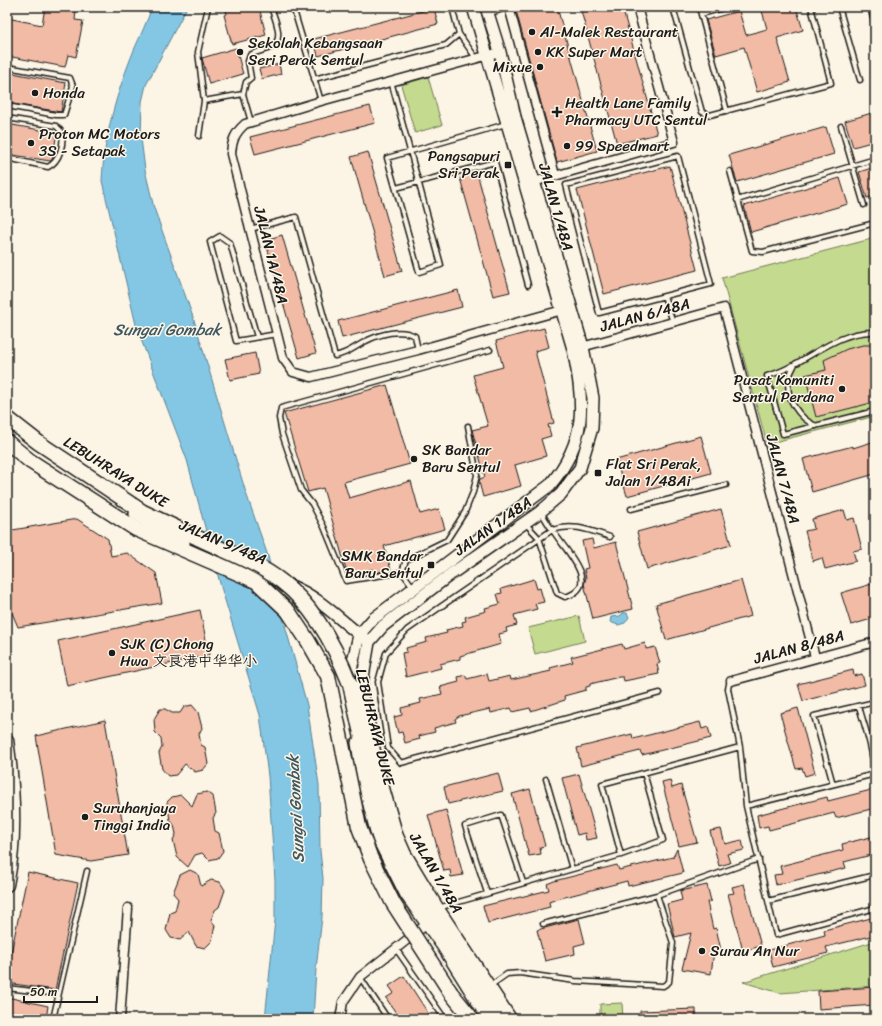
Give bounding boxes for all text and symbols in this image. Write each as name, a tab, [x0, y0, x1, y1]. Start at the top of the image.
place label: Al-Malek Restaurant	[539, 19, 679, 45]
marker: Al-Malek Restaurant	[527, 27, 537, 37]
place label: Sekolah Kebangsaan Seri Perak Sentul	[248, 30, 383, 73]
place label: KK Super Mart	[546, 39, 643, 65]
marker: Sekolah Kebangsaan Seri Perak Sentul	[235, 47, 245, 57]
marker: KK Super Mart	[533, 47, 543, 57]
place label: Mixue	[493, 54, 532, 80]
marker: Mixue	[535, 62, 545, 72]
place label: Honda	[43, 80, 85, 106]
marker: Honda	[30, 88, 40, 98]
place label: Health Lane Family Pharmacy UTC Sentul	[565, 90, 708, 133]
marker: Health Lane Family Pharmacy UTC Sentul	[552, 107, 562, 117]
place label: Proton MC Motors 3S - Setapak	[39, 121, 161, 164]
place label: 99 Speedmart	[575, 133, 670, 159]
marker: Proton MC Motors 3S - Setapak	[26, 138, 36, 148]
marker: 99 Speedmart	[562, 141, 572, 151]
place label: Pangsapuri Sri Perak	[428, 143, 501, 186]
street label: JALAN 1/48A	[531, 159, 581, 254]
marker: Pangsapuri Sri Perak	[503, 160, 513, 170]
street label: JALAN 1A/48A	[246, 202, 296, 307]
street label: JALAN 6/48A	[596, 291, 693, 340]
water label: Sungai Gombak	[113, 315, 223, 344]
place label: Pusat Komuniti Sentul Perdana	[732, 367, 835, 410]
marker: Pusat Komuniti Sentul Perdana	[837, 384, 847, 394]
street label: LEBUHRAYA DUKE	[58, 429, 175, 516]
street label: JALAN 7/48A	[758, 430, 807, 527]
place label: SK Bandar Baru Sentul	[422, 437, 501, 480]
place label: Flat Sri Perak, Jalan 1/48Ai	[605, 451, 702, 494]
marker: SK Bandar Baru Sentul	[409, 454, 419, 464]
marker: Flat Sri Perak, Jalan 1/48Ai	[593, 468, 603, 478]
street label: JALAN 1/48A	[448, 489, 537, 563]
street label: JALAN 9/48A	[174, 511, 271, 572]
place label: SMK Bandar Baru Sentul	[341, 543, 424, 586]
marker: SMK Bandar Baru Sentul	[426, 560, 436, 570]
street label: JALAN 8/48A	[750, 622, 847, 672]
place label: SJK (C) Chong Hwa 文良港中华华小	[120, 631, 257, 674]
marker: SJK (C) Chong Hwa 文良港中华华小	[107, 648, 117, 658]
street label: LEBUHRAYA DUKE	[348, 666, 403, 790]
water label: Sungai Gombak	[278, 752, 313, 863]
place label: Suruhanjaya Tinggi India	[93, 795, 176, 838]
marker: Suruhanjaya Tinggi India	[80, 812, 90, 822]
street label: JALAN 1/48A	[402, 827, 470, 919]
place label: Surau An Nur	[710, 938, 800, 964]
marker: Surau An Nur	[697, 946, 707, 956]
scale bar	[24, 978, 97, 1004]
text: 50 m	[30, 981, 57, 1003]

